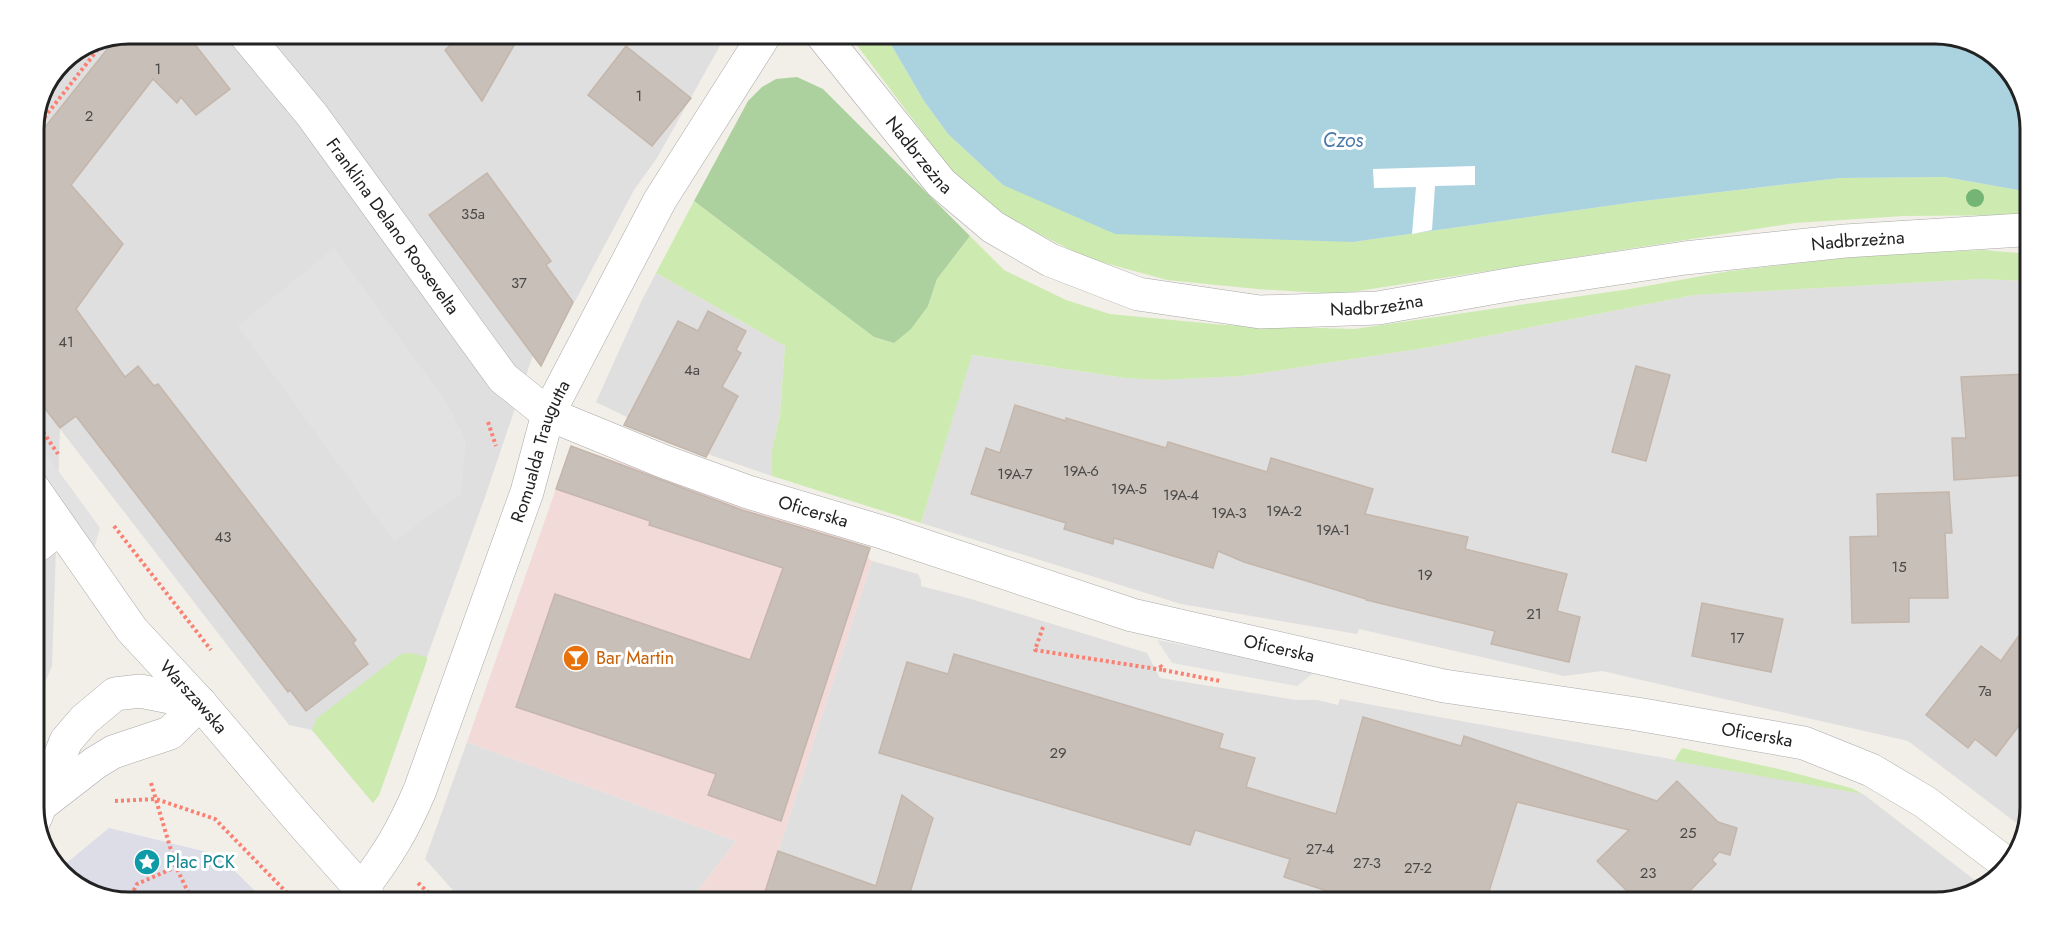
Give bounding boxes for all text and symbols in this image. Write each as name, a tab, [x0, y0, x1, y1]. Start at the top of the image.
house number: 1	[155, 58, 161, 80]
house number: 1	[636, 85, 642, 107]
house number: 2	[85, 105, 93, 127]
street label: Nadbrzeżna	[879, 111, 958, 200]
water label: Czos	[1323, 126, 1363, 155]
street label: Franklina Delano Roosevelta	[320, 133, 466, 320]
house number: 35a	[461, 203, 485, 225]
street label: Nadbrzeżna	[1810, 224, 1905, 258]
house number: 37	[511, 272, 527, 294]
street label: Nadbrzeżna	[1330, 287, 1425, 323]
house number: 41	[58, 331, 74, 353]
house number: 4a	[684, 359, 700, 381]
street label: Romualda Traugutta	[504, 376, 576, 526]
house number: 19A-6	[1063, 460, 1099, 482]
house number: 19A-7	[997, 463, 1033, 485]
house number: 19A-5	[1111, 478, 1147, 500]
house number: 19A-4	[1163, 484, 1199, 506]
street label: Oficerska	[775, 489, 851, 534]
house number: 19A-2	[1266, 500, 1302, 522]
house number: 19A-3	[1211, 502, 1247, 524]
house number: 19A-1	[1316, 519, 1350, 541]
house number: 43	[215, 526, 231, 548]
house number: 15	[1891, 556, 1907, 578]
house number: 19	[1417, 564, 1433, 586]
house number: 21	[1526, 603, 1542, 625]
house number: 17	[1730, 627, 1744, 649]
street label: Oficerska	[1241, 628, 1317, 669]
bar icon: Bar Martin	[561, 643, 591, 673]
place label: Bar Martin	[596, 645, 674, 671]
street label: Warszawska	[153, 654, 234, 739]
house number: 7a	[1978, 680, 1992, 702]
street label: Oficerska	[1719, 716, 1795, 754]
house number: 29	[1049, 742, 1067, 764]
house number: 25	[1680, 822, 1697, 844]
house number: 27-4	[1306, 838, 1334, 860]
place icon: Plac PCK	[132, 847, 162, 877]
place label: Plac PCK	[166, 849, 236, 875]
house number: 27-3	[1353, 852, 1381, 874]
house number: 27-2	[1404, 857, 1432, 879]
house number: 23	[1640, 862, 1656, 884]

